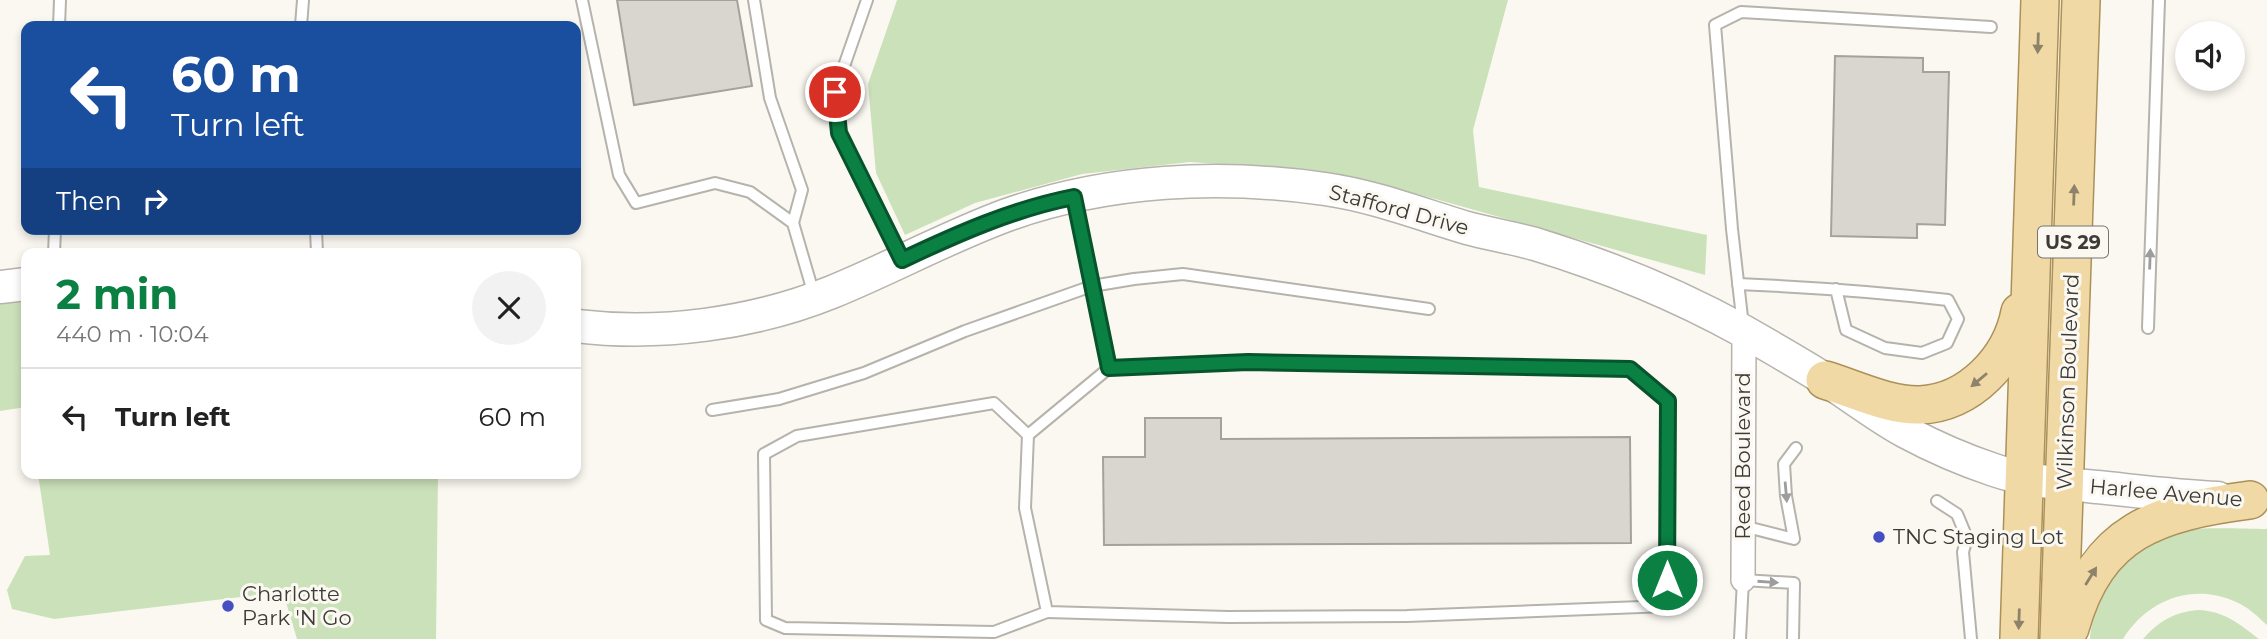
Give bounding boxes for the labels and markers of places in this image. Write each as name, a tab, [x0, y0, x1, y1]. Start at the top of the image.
pin	[805, 62, 865, 122]
place label: TNC Staging Lot	[1893, 524, 2064, 549]
marker: TNC Staging Lot	[1871, 529, 1887, 545]
place label: Charlotte Park 'N Go	[242, 581, 352, 630]
marker: Charlotte Park 'N Go	[220, 598, 236, 614]

